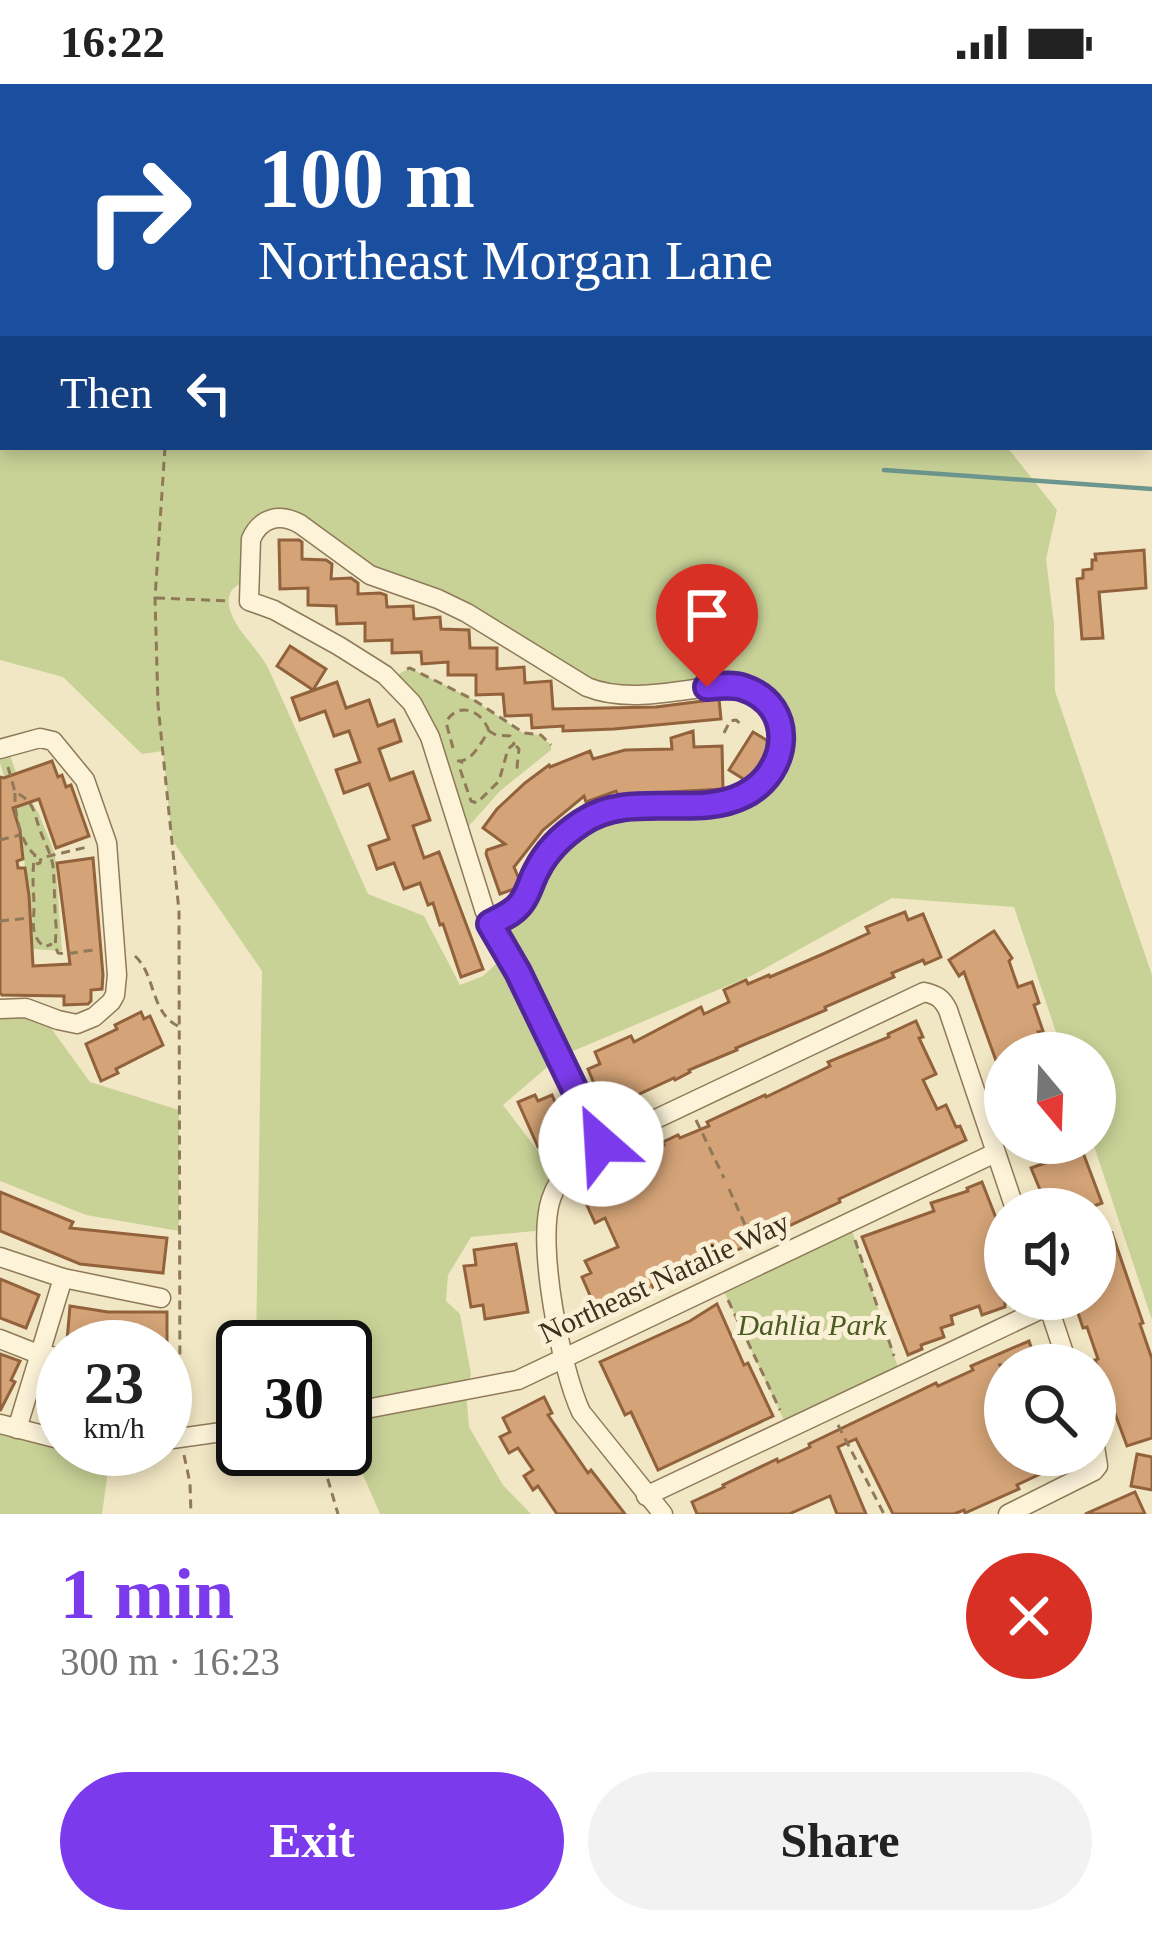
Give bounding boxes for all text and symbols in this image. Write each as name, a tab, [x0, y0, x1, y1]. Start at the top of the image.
text: 16:22	[60, 17, 165, 67]
icon: right	[60, 132, 216, 288]
text: 100 m	[258, 132, 475, 225]
text: Northeast Morgan Lane	[258, 231, 773, 291]
icon: left	[176, 360, 242, 426]
text: Then	[60, 368, 152, 418]
pin	[656, 564, 758, 687]
icon: arrive	[674, 582, 740, 648]
north arrow	[984, 1032, 1116, 1164]
map controls	[984, 1032, 1116, 1476]
position arrow	[538, 1081, 664, 1207]
button: sound	[984, 1188, 1116, 1320]
street label: Northeast Natalie Way	[534, 1205, 794, 1349]
park label: Dahlia Park	[736, 1308, 887, 1341]
speed limit sign: 30	[216, 1320, 372, 1476]
button: search	[984, 1344, 1116, 1476]
text: 23	[84, 1350, 144, 1416]
text: km/h	[83, 1411, 145, 1444]
button: close	[966, 1553, 1092, 1679]
text: 1 min	[60, 1554, 234, 1634]
text: 300 m · 16:23	[60, 1640, 280, 1683]
button: Exit	[60, 1772, 564, 1910]
button: Share	[588, 1772, 1092, 1910]

